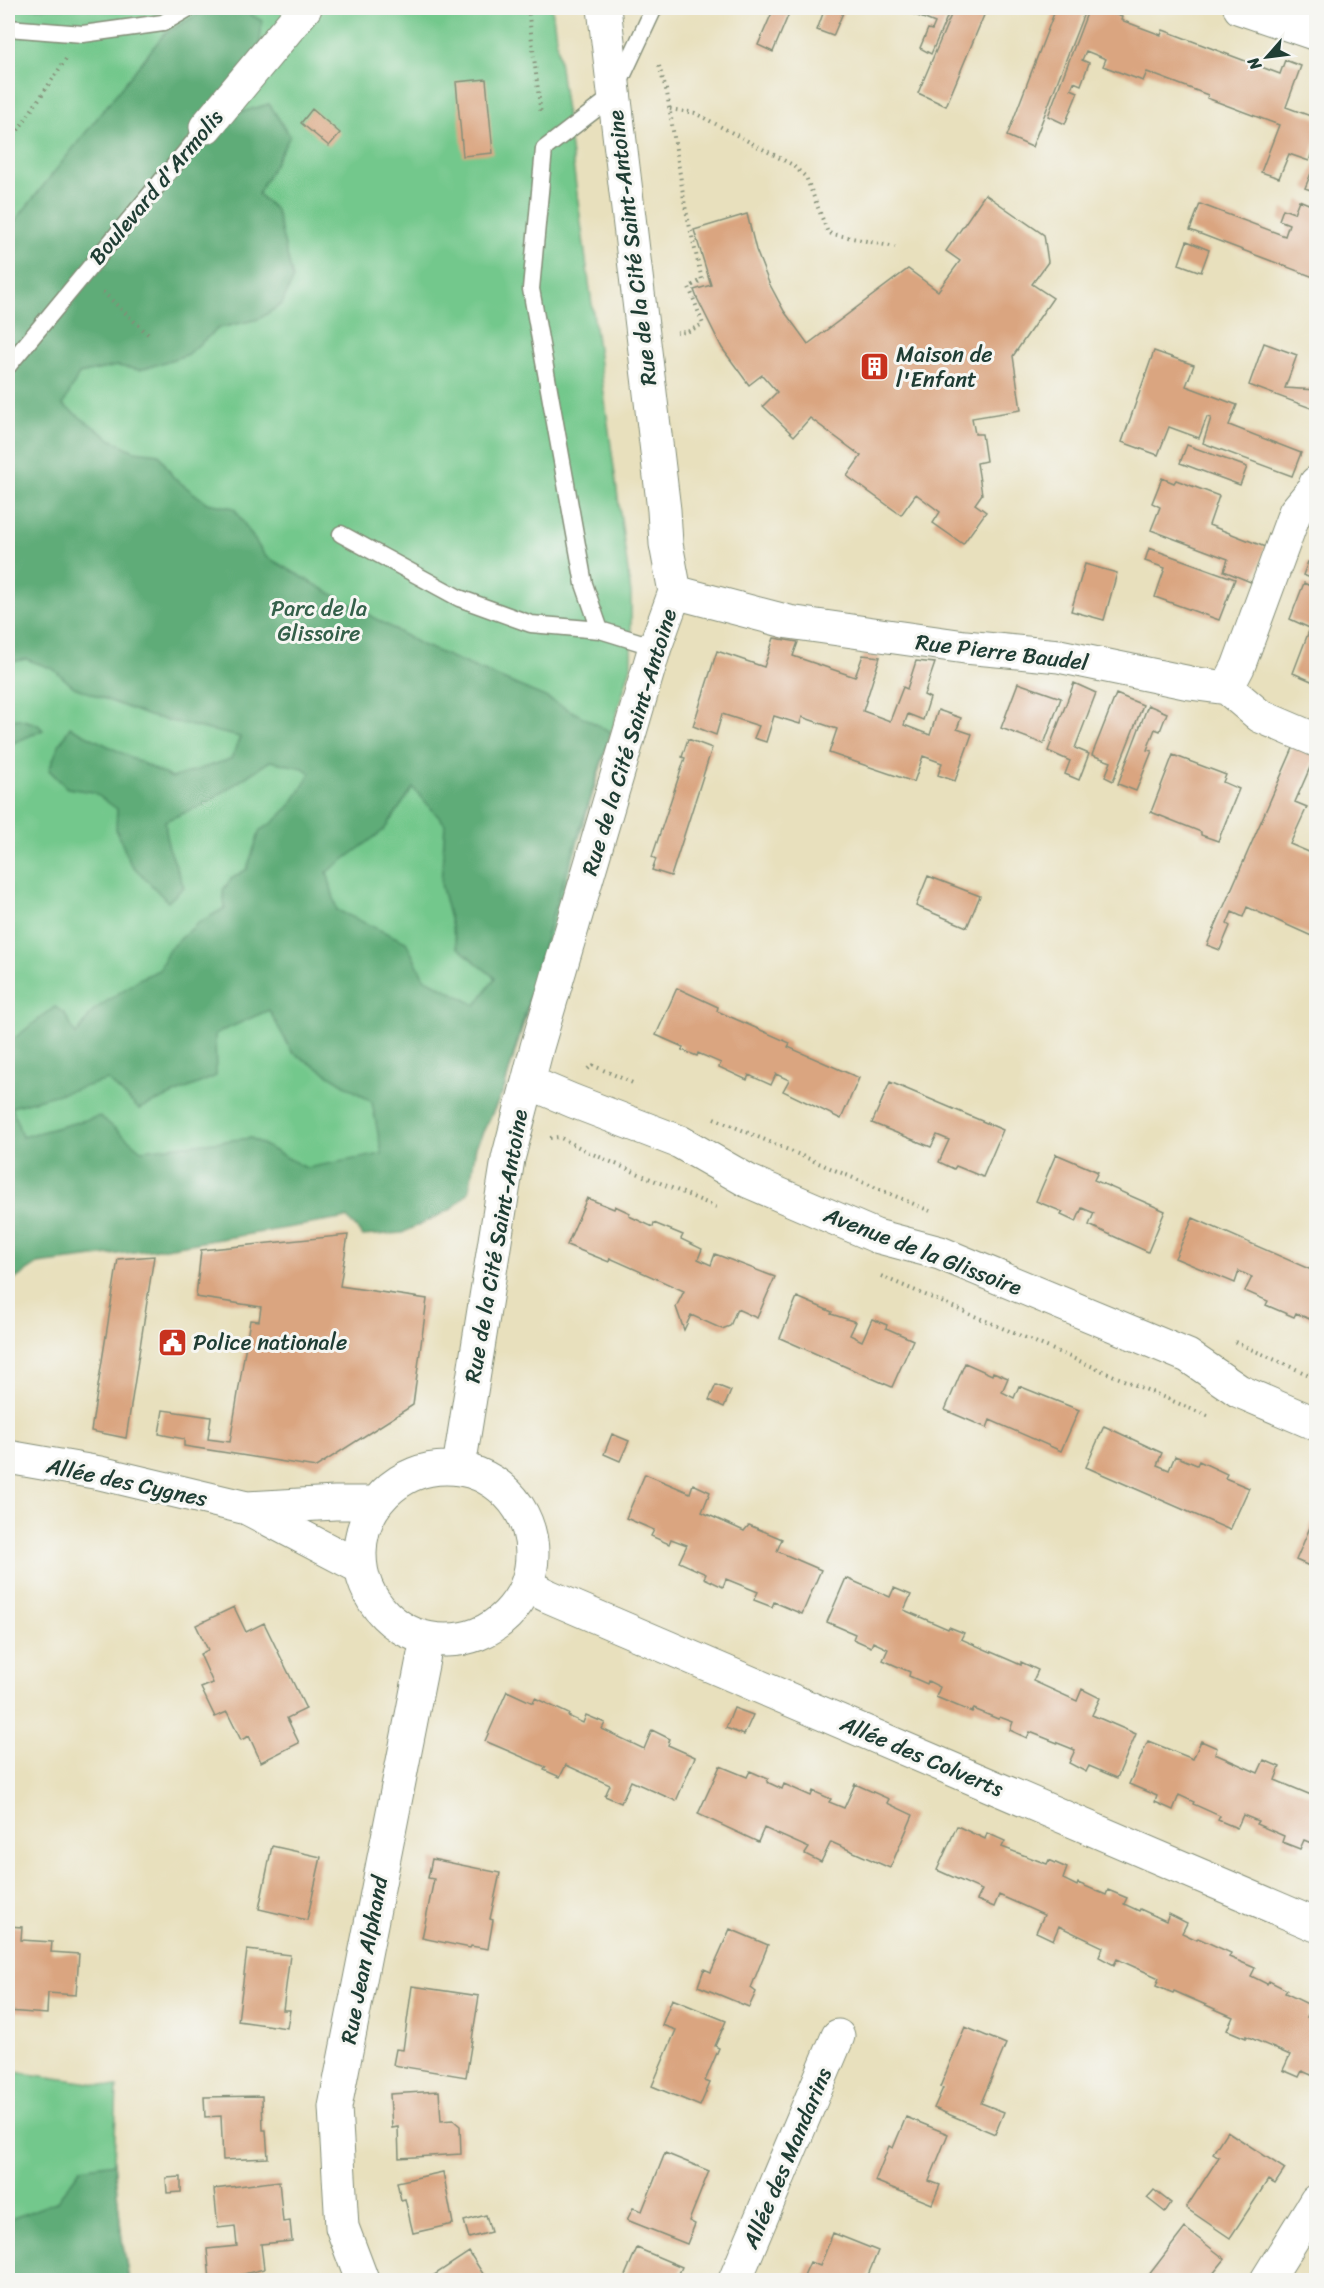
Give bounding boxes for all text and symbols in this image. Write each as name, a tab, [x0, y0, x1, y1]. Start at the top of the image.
north arrow	[1237, 27, 1297, 87]
text: N	[1238, 51, 1270, 76]
street label: Boulevard d'Armolis	[79, 100, 233, 274]
street label: Rue de la Cité Saint-Antoine	[596, 108, 668, 388]
place label: Maison de l'Enfant	[896, 335, 993, 399]
building icon: Maison de l'Enfant	[859, 351, 891, 383]
park label: Parc de la Glissoire	[271, 589, 367, 653]
street label: Rue de la Cité Saint-Antoine	[570, 603, 688, 880]
street label: Rue Pierre Baudel	[914, 622, 1091, 682]
street label: Rue de la Cité Saint-Antoine	[453, 1106, 539, 1386]
street label: Avenue de la Glissoire	[817, 1195, 1028, 1307]
place label: Police nationale	[193, 1323, 347, 1362]
public building icon: Police nationale	[156, 1326, 188, 1358]
street label: Allée des Cygnes	[42, 1446, 212, 1518]
street label: Allée des Colverts	[833, 1704, 1010, 1808]
street label: Rue Jean Alphand	[329, 1871, 400, 2047]
street label: Allée des Mandarins	[731, 2061, 843, 2256]

